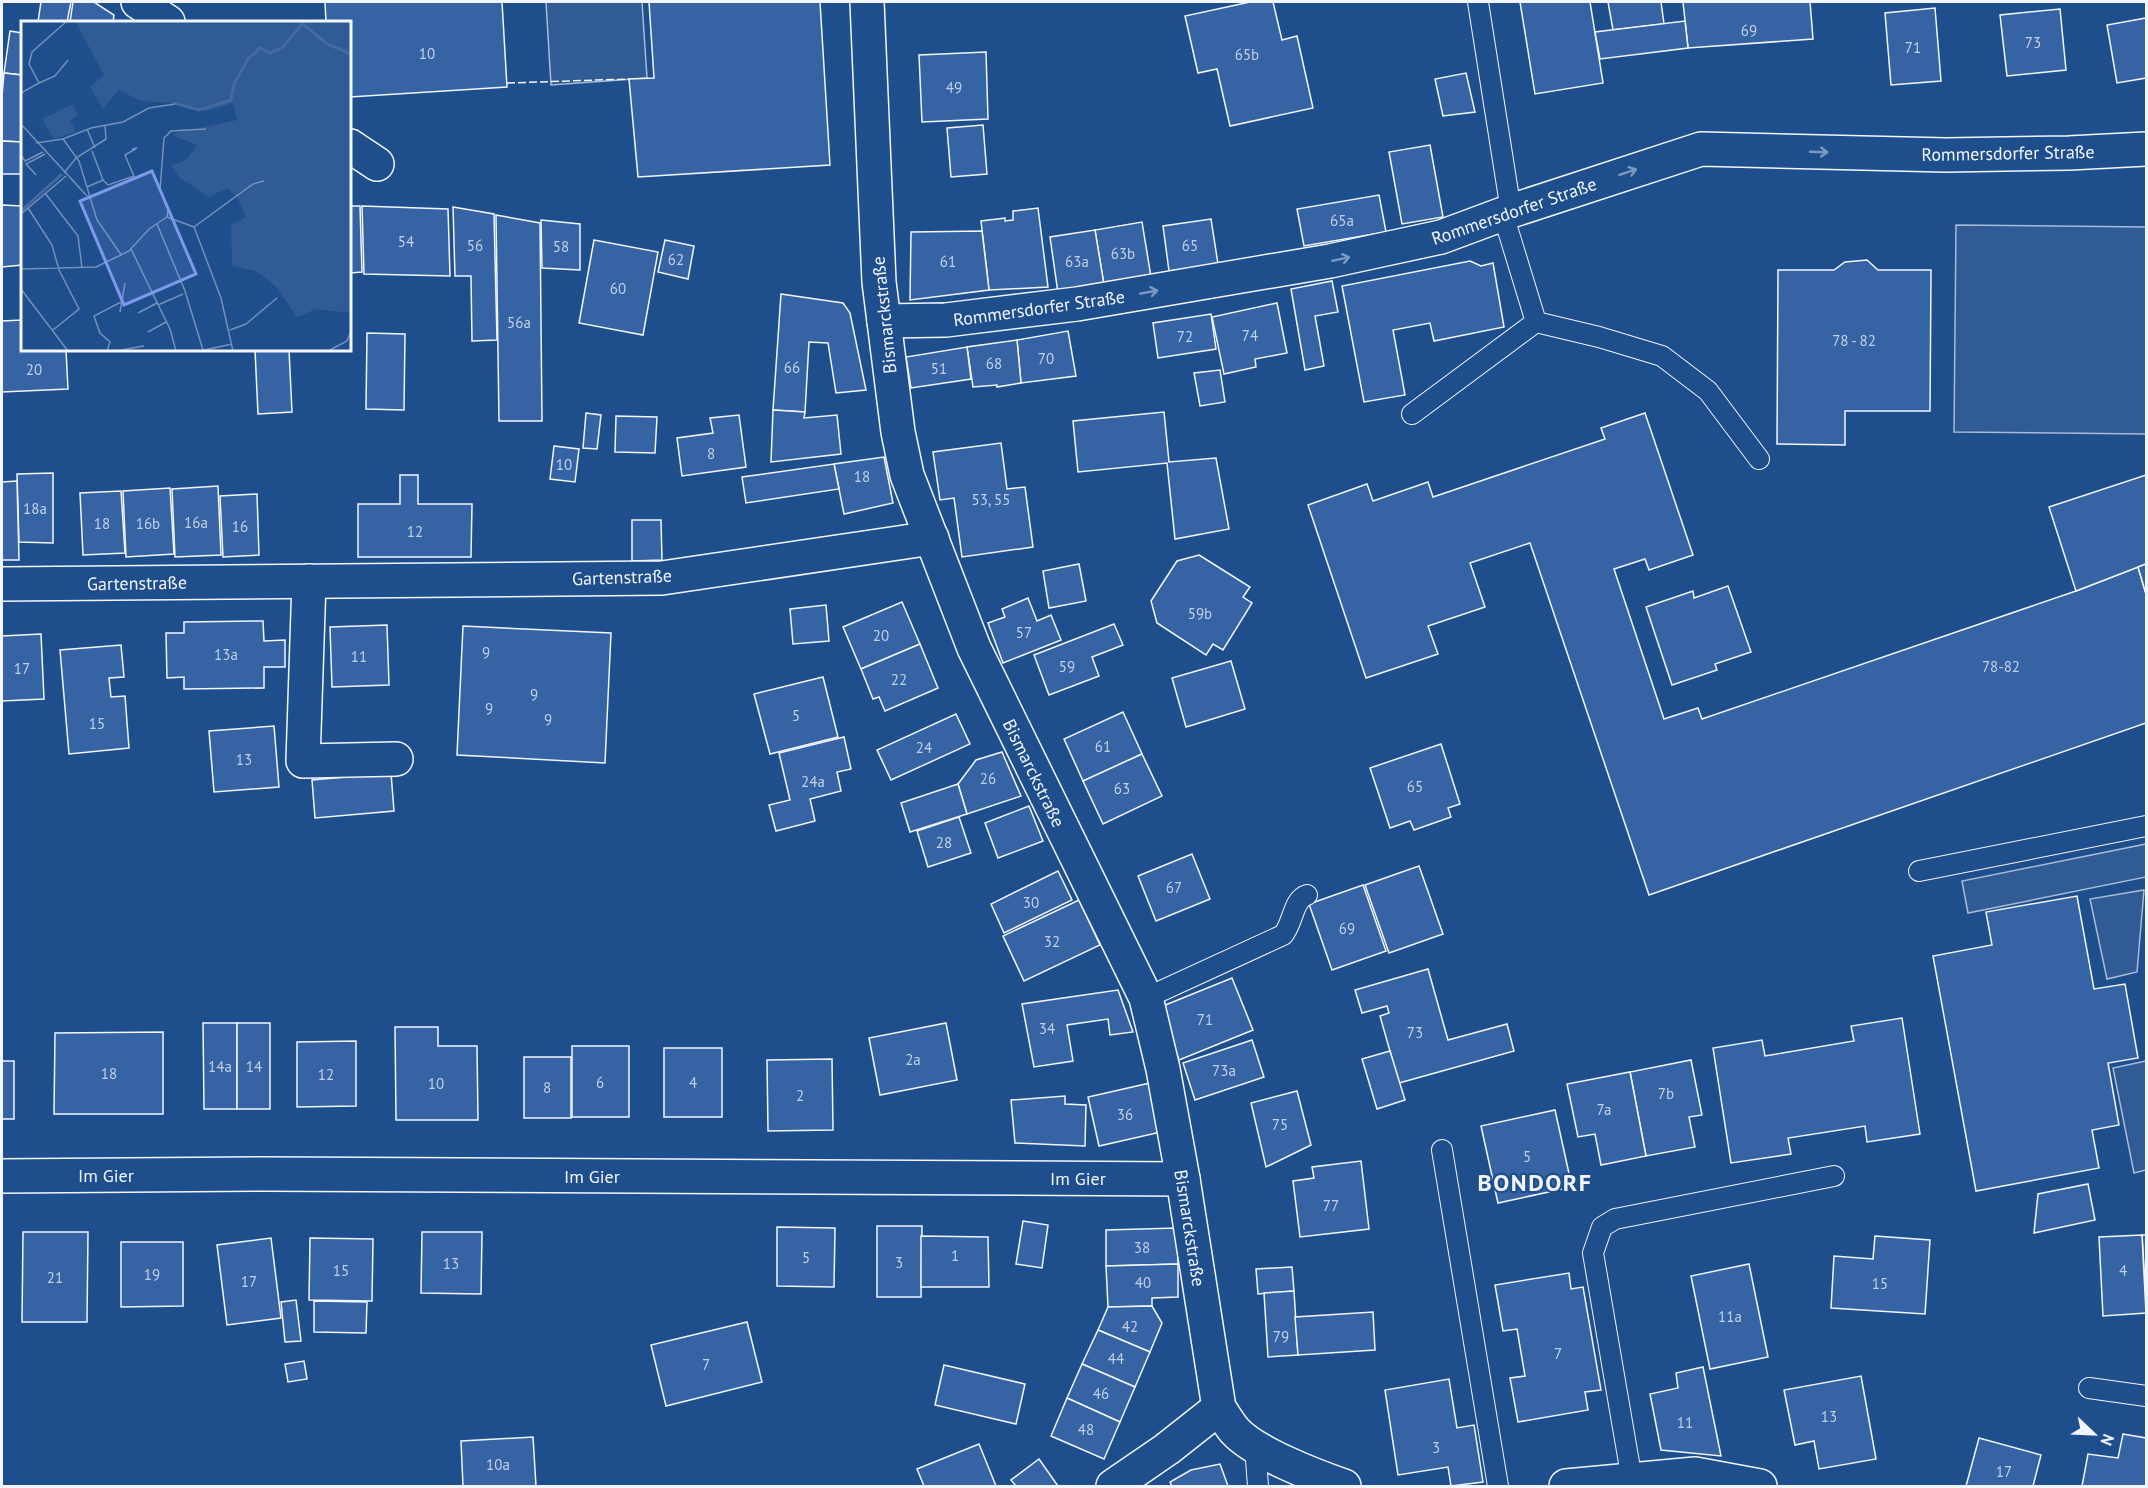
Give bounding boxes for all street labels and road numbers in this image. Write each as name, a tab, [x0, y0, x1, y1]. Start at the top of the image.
street label: Rommersdorfer Straße	[1921, 140, 2095, 166]
street label: Rommersdorfer Straße	[1428, 172, 1600, 250]
street label: Bismarckstraße	[866, 255, 902, 375]
street label: Rommersdorfer Straße	[952, 285, 1126, 331]
street label: Gartenstraße	[572, 564, 672, 590]
street label: Gartenstraße	[87, 571, 187, 595]
street label: Bismarckstraße	[998, 715, 1070, 831]
street label: Im Gier	[78, 1164, 134, 1187]
street label: Im Gier	[564, 1165, 620, 1188]
street label: Im Gier	[1050, 1167, 1106, 1190]
street label: Bismarckstraße	[1169, 1168, 1211, 1288]

